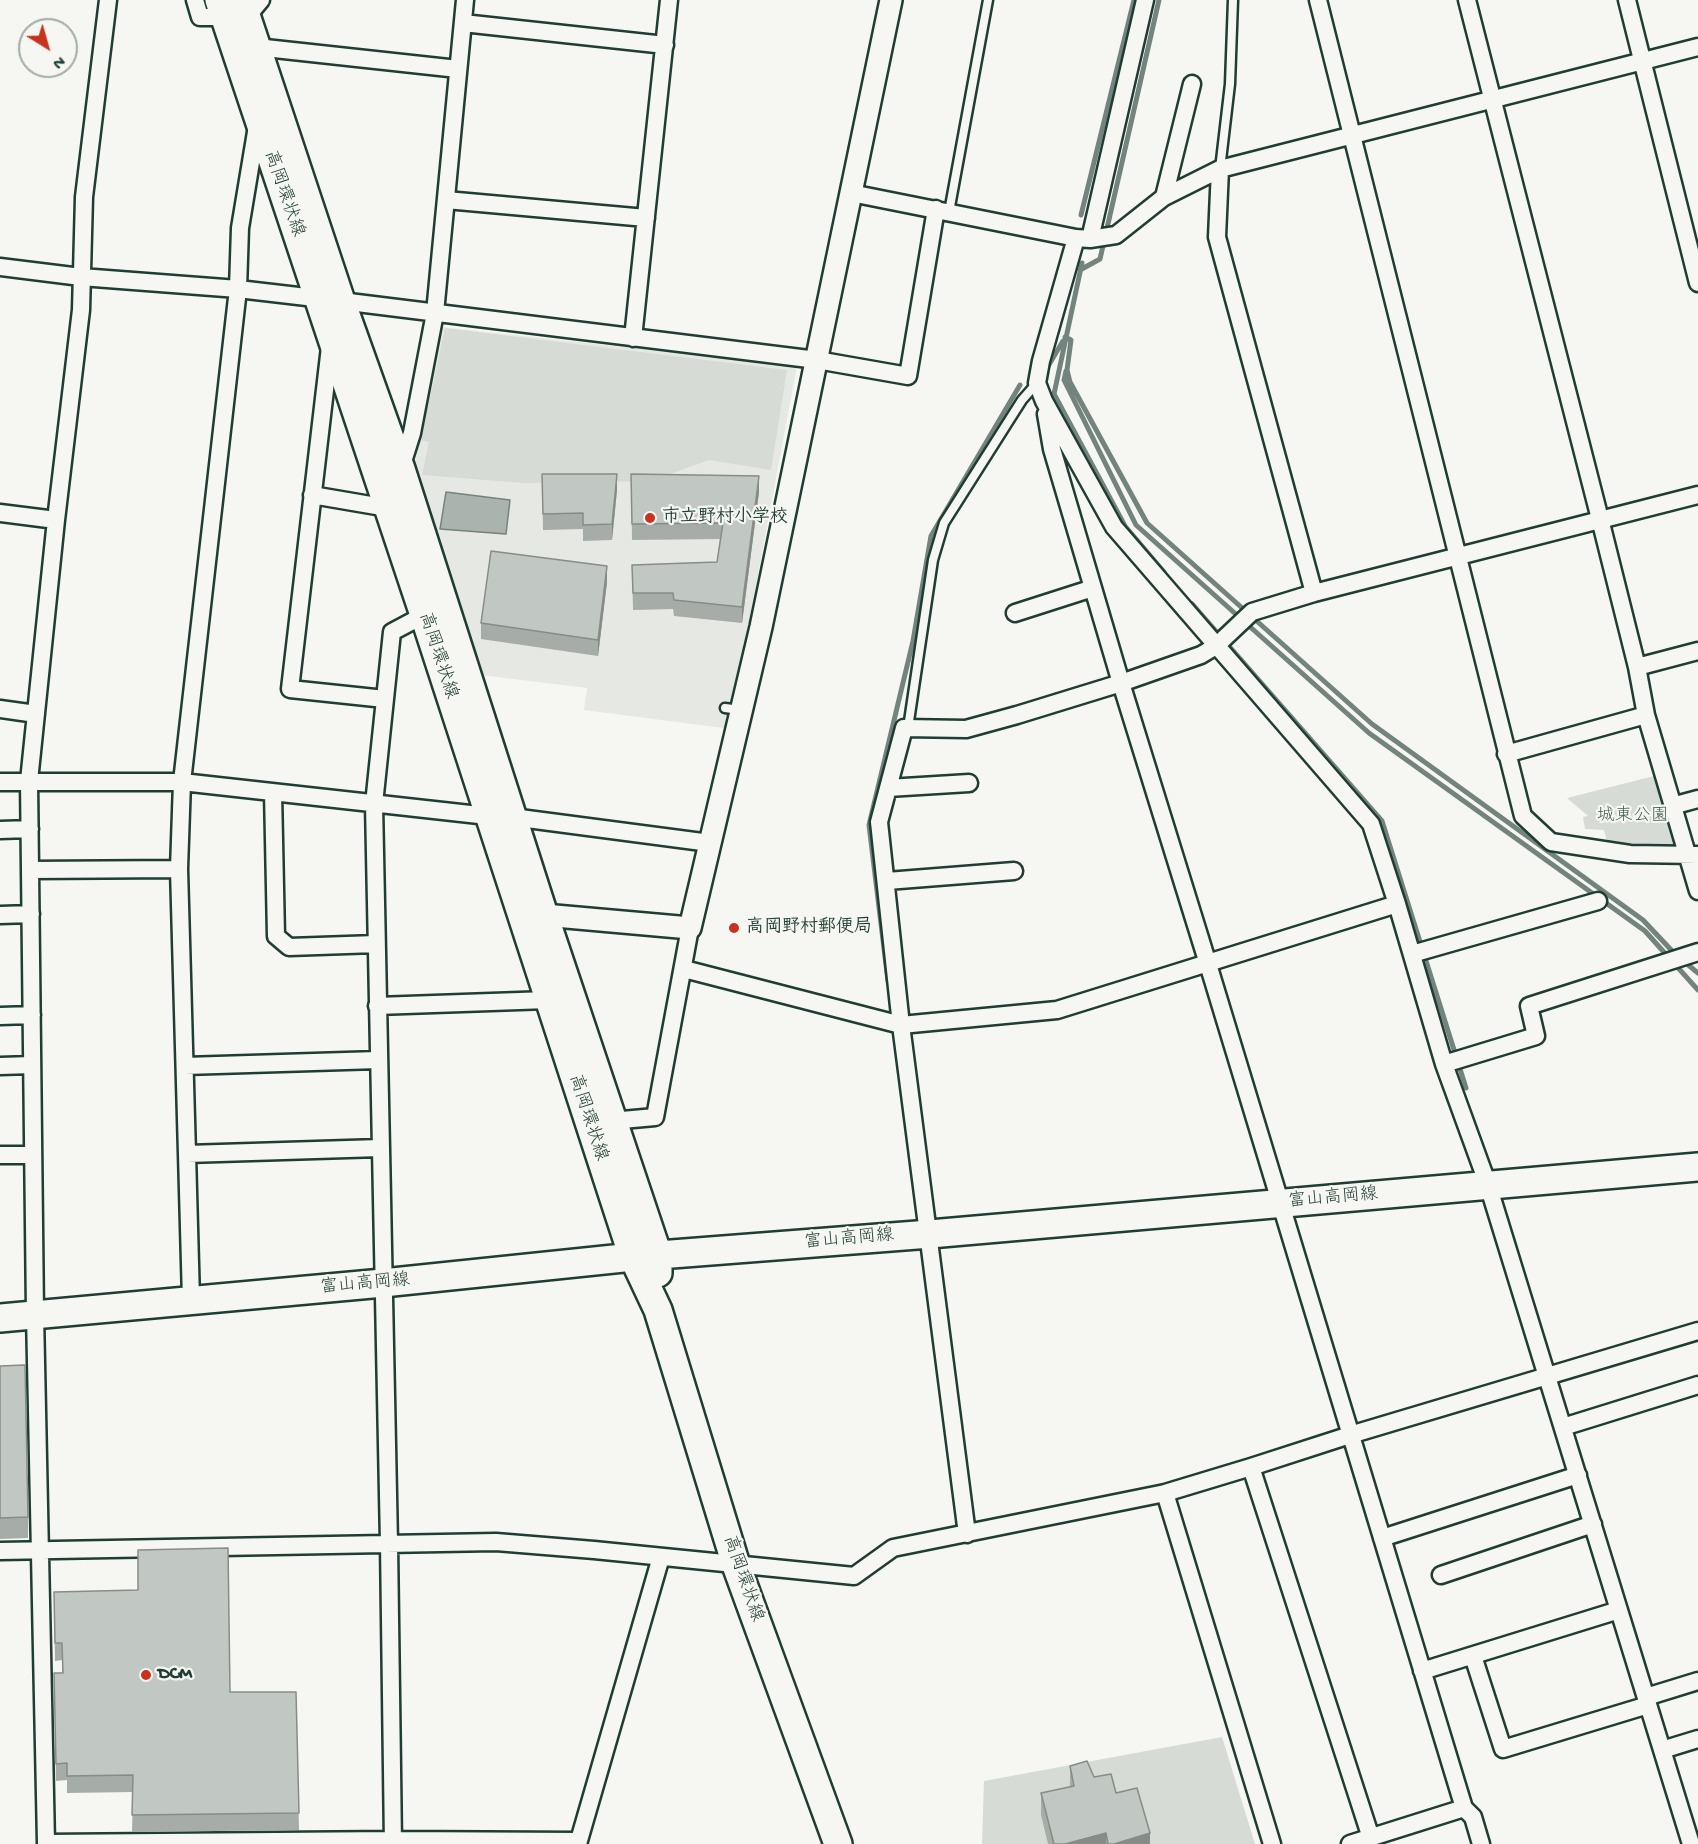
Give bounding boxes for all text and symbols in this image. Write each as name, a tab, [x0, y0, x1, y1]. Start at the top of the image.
north arrow	[18, 18, 78, 78]
text: N	[48, 50, 68, 72]
street label: 高岡環状線	[258, 148, 308, 240]
place label: 市立野村小学校	[662, 507, 788, 529]
marker: 市立野村小学校	[643, 511, 657, 525]
street label: 高岡環状線	[413, 610, 461, 702]
park label: 城東公園	[1597, 806, 1669, 828]
place label: 高岡野村郵便局	[746, 917, 872, 939]
marker: 高岡野村郵便局	[727, 921, 741, 935]
street label: 高岡環状線	[563, 1072, 611, 1164]
street label: 富山高岡線	[1287, 1184, 1379, 1214]
street label: 富山高岡線	[803, 1225, 895, 1255]
street label: 富山高岡線	[319, 1270, 411, 1300]
street label: 高岡環状線	[717, 1533, 767, 1625]
place label: DCM	[158, 1664, 192, 1686]
marker: DCM	[139, 1668, 153, 1682]

